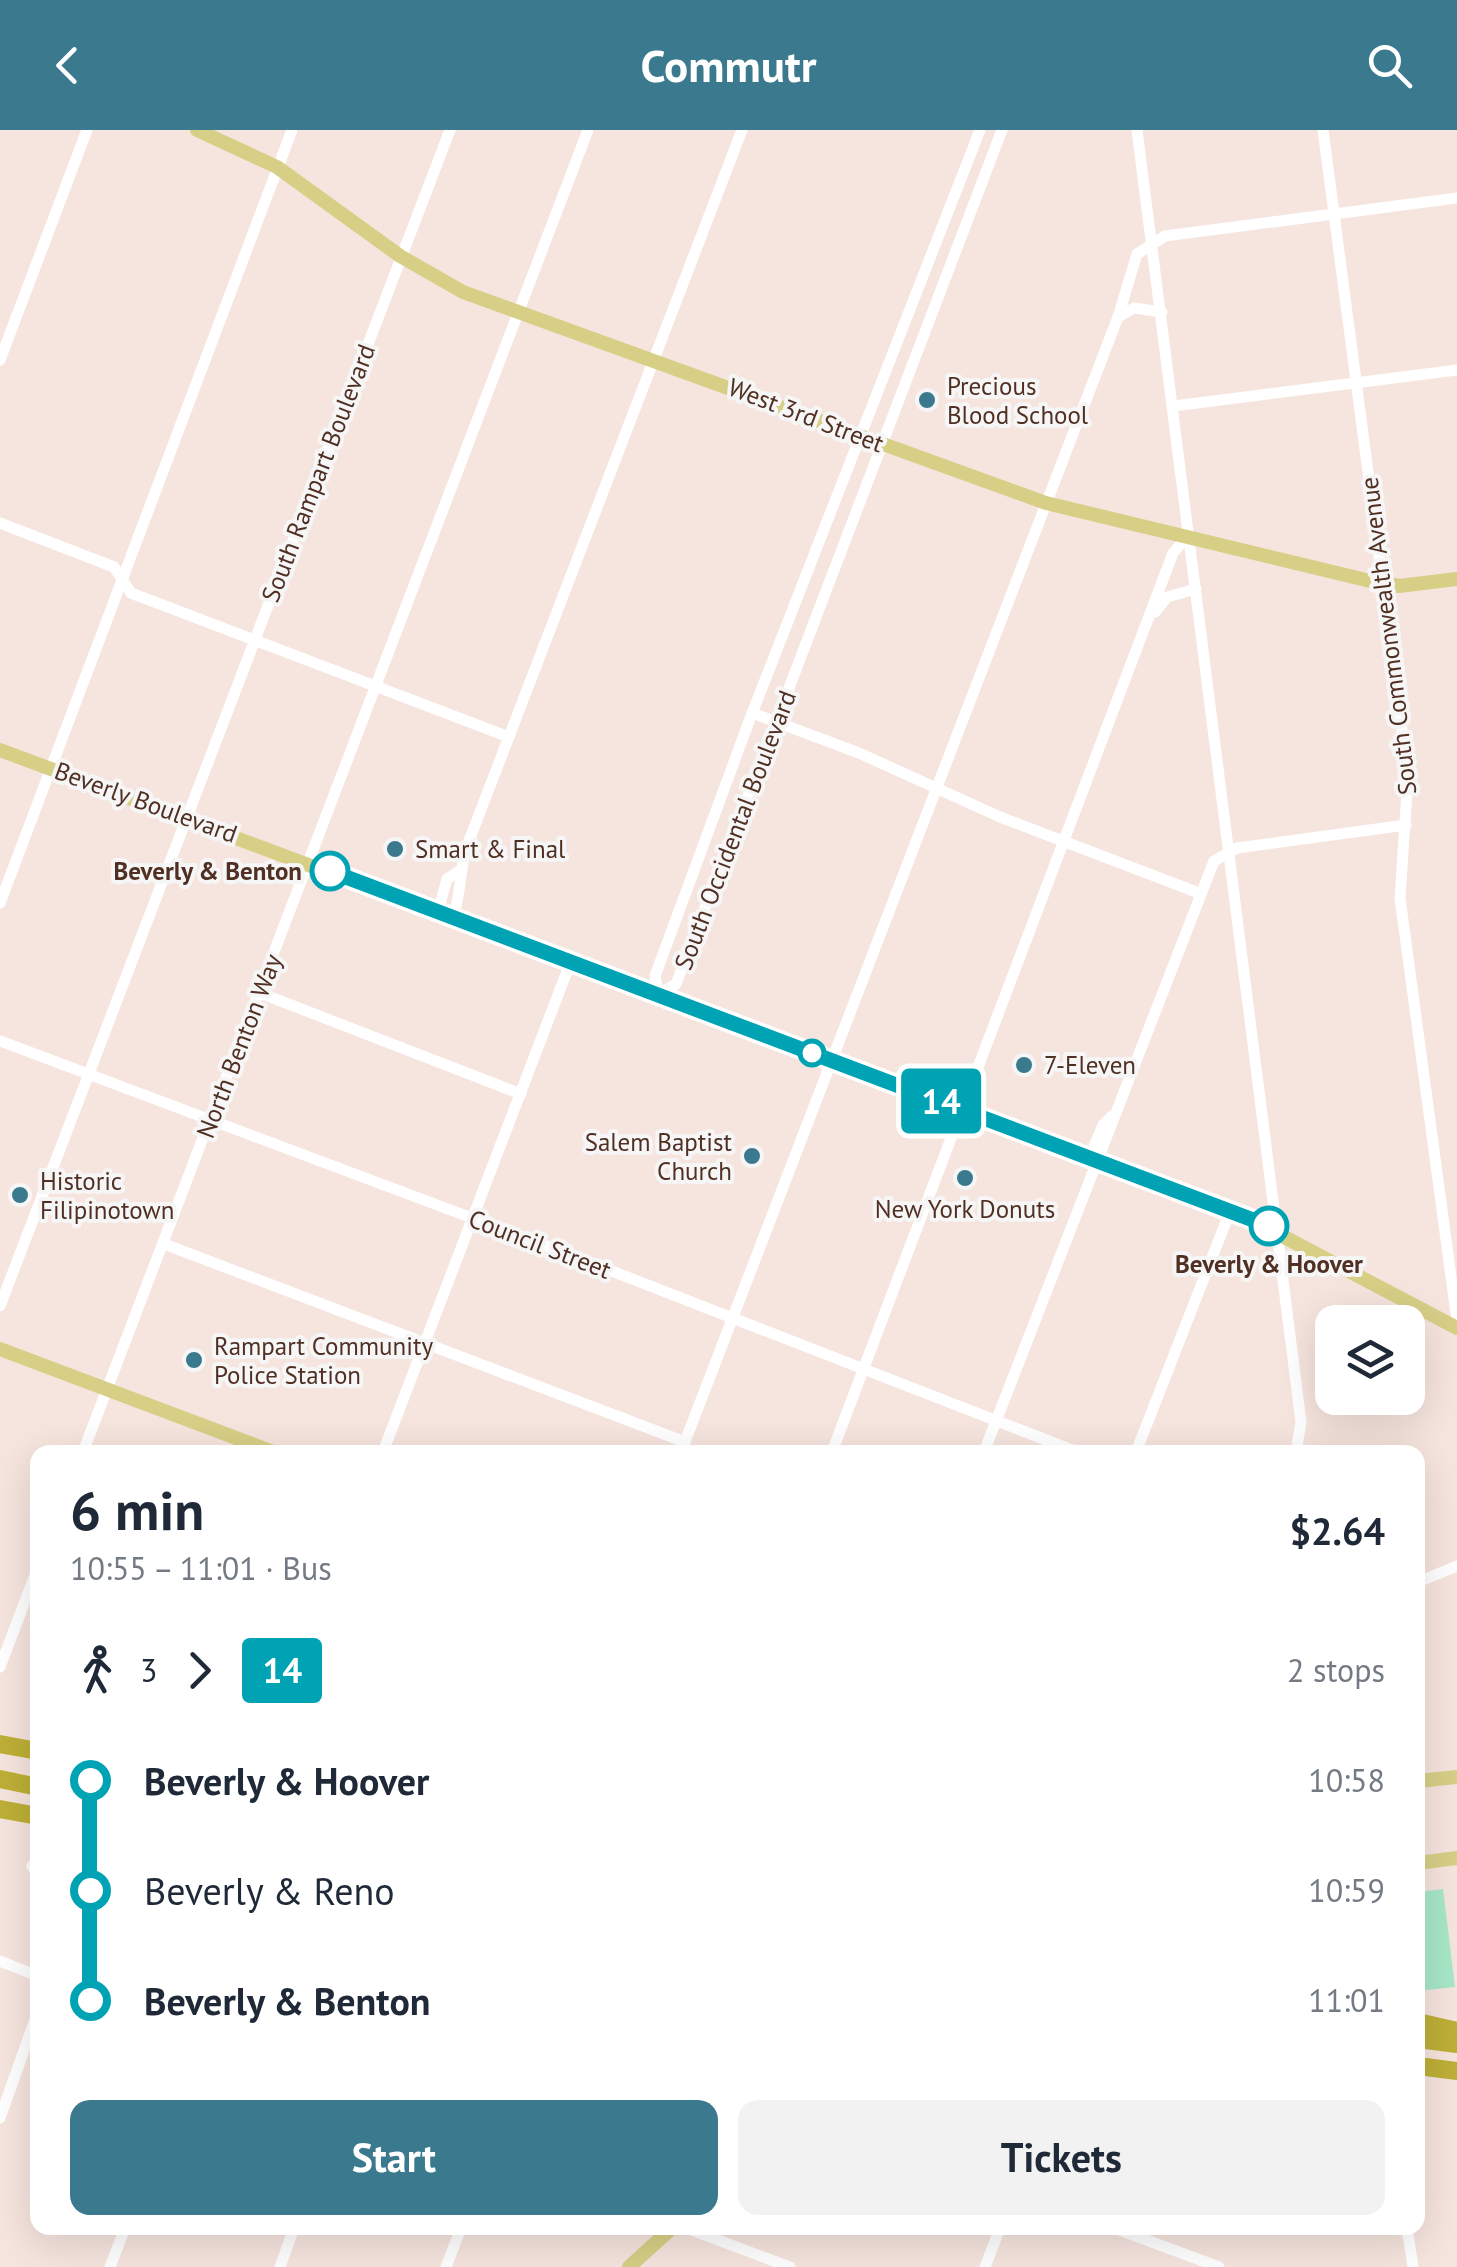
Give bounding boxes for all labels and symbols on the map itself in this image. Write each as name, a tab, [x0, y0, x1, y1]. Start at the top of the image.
street label: South Rampart Boulevard	[254, 339, 382, 607]
place label: Precious Blood School	[947, 370, 1089, 431]
street label: West 3rd Street	[724, 371, 889, 460]
marker: Precious Blood School	[916, 389, 938, 411]
street label: South Commonwealth Avenue	[1353, 475, 1423, 797]
street label: South Occidental Boulevard	[667, 686, 803, 974]
street label: Beverly Boulevard	[50, 754, 242, 850]
place label: Smart & Final	[415, 833, 566, 865]
marker: Smart & Final	[384, 838, 406, 860]
marker: Beverly & Benton	[311, 852, 349, 890]
place label: Beverly & Benton	[113, 855, 302, 887]
street label: North Benton Way	[189, 949, 289, 1143]
unlabelled marker	[799, 1040, 825, 1066]
place label: 7-Eleven	[1044, 1049, 1136, 1081]
marker: 7-Eleven	[1013, 1054, 1035, 1076]
line badge: 14	[896, 1068, 986, 1134]
place label: Salem Baptist Church	[585, 1126, 733, 1187]
marker: Salem Baptist Church	[741, 1145, 763, 1167]
place label: Historic Filipinotown	[40, 1165, 174, 1226]
marker: New York Donuts	[954, 1167, 976, 1189]
marker: Historic Filipinotown	[9, 1184, 31, 1206]
place label: New York Donuts	[875, 1193, 1055, 1225]
street label: Council Street	[464, 1202, 616, 1286]
marker: Beverly & Hoover	[1250, 1207, 1288, 1245]
place label: Beverly & Hoover	[1175, 1248, 1363, 1280]
place label: Rampart Community Police Station	[214, 1330, 433, 1391]
marker: Rampart Community Police Station	[183, 1349, 205, 1371]

